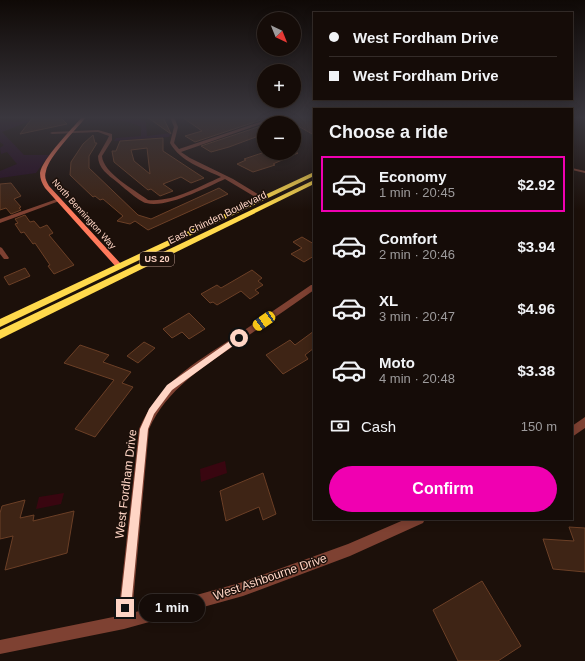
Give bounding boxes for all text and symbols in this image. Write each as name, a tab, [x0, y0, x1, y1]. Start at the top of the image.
north arrow	[257, 12, 301, 56]
map controls	[257, 12, 301, 160]
text: West Fordham Drive	[353, 29, 499, 46]
button: +	[257, 64, 301, 108]
text: West Fordham Drive	[353, 67, 499, 84]
button: −	[257, 116, 301, 160]
text: Choose a ride	[329, 122, 448, 142]
icon: car	[331, 166, 367, 202]
text: Economy	[379, 168, 447, 185]
text: $2.92	[517, 176, 555, 193]
street label: North Bennington Way	[50, 177, 118, 251]
text: 1 min · 20:45	[379, 185, 455, 200]
street label: East Chinden Boulevard	[166, 189, 268, 246]
icon: car	[331, 228, 367, 264]
text: Comfort	[379, 230, 437, 247]
text: $3.94	[517, 238, 555, 255]
text: 2 min · 20:46	[379, 247, 455, 262]
road number: US 20	[140, 252, 174, 266]
icon: car	[331, 290, 367, 326]
text: XL	[379, 292, 398, 309]
text: $4.96	[517, 300, 555, 317]
car	[251, 309, 277, 333]
text: 3 min · 20:47	[379, 309, 455, 324]
route start	[230, 329, 248, 347]
icon: car	[331, 352, 367, 388]
text: Moto	[379, 354, 415, 371]
text: $3.38	[517, 362, 555, 379]
text: 4 min · 20:48	[379, 371, 455, 386]
icon: cash	[329, 415, 351, 437]
text: Cash	[361, 418, 396, 435]
text: 150 m	[521, 419, 557, 434]
street label: West Fordham Drive	[112, 428, 140, 539]
button: Confirm	[329, 466, 557, 512]
street label: West Ashbourne Drive	[211, 551, 329, 603]
callout: 1 min	[139, 594, 205, 622]
route end	[116, 599, 134, 617]
text: 1 min	[155, 600, 189, 615]

